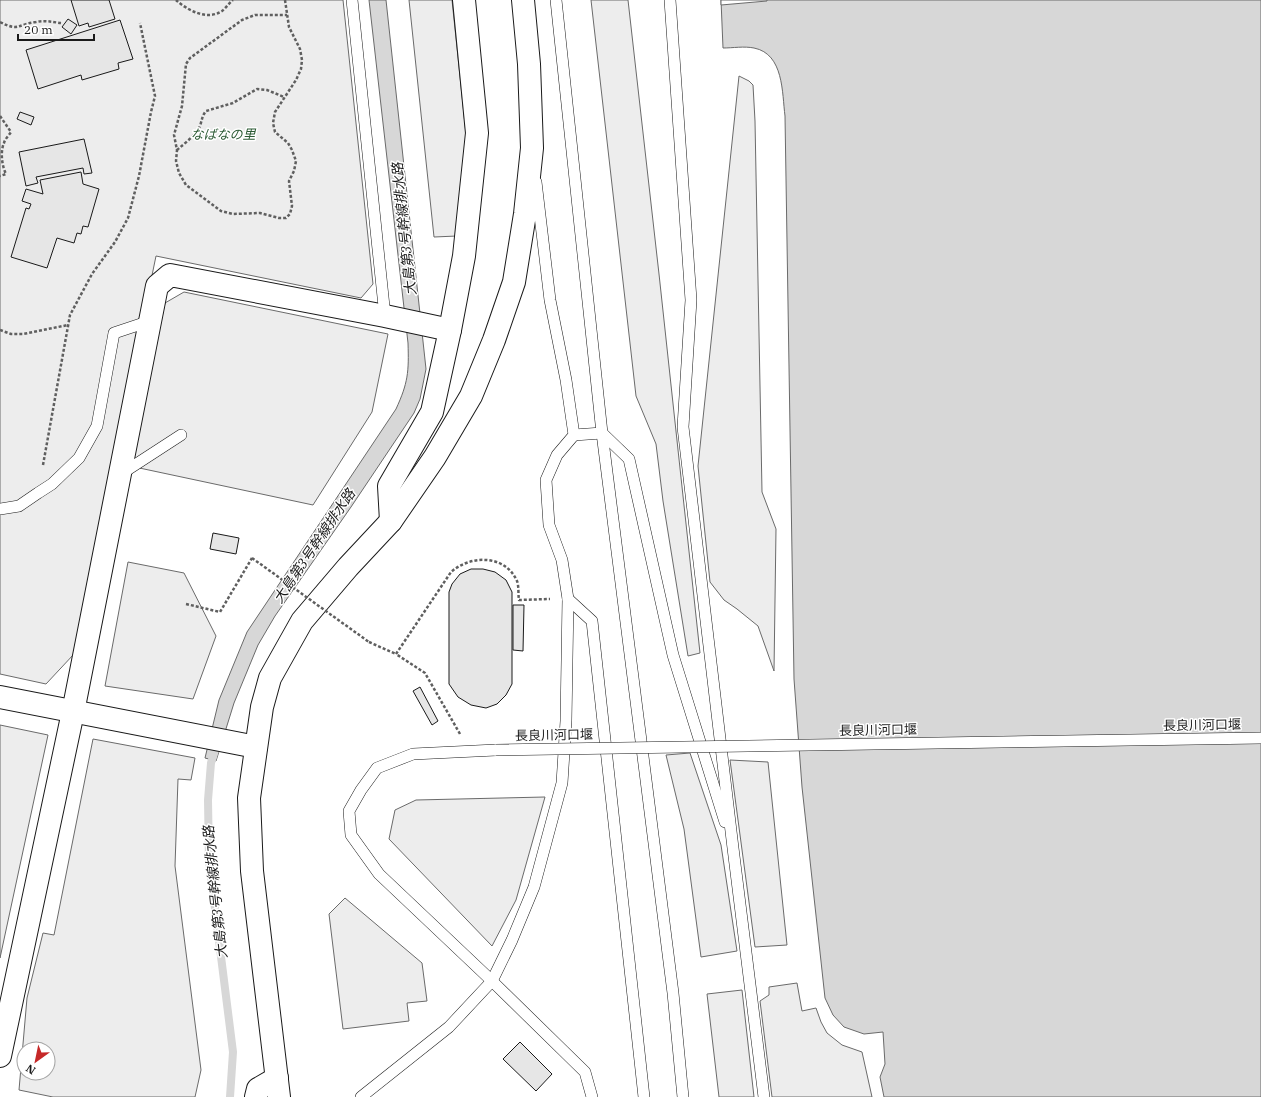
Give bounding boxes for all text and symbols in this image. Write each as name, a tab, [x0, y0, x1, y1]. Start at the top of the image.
scale bar	[18, 16, 94, 42]
text: 20 m	[24, 22, 53, 37]
park label: なばなの里	[190, 126, 256, 143]
water label: 大島第3号幹線排水路	[388, 161, 420, 296]
water label: 大島第3号幹線排水路	[269, 485, 359, 606]
street label: 長良川河口堰	[1163, 716, 1241, 734]
street label: 長良川河口堰	[839, 721, 917, 739]
street label: 長良川河口堰	[515, 726, 593, 744]
water label: 大島第3号幹線排水路	[199, 824, 231, 959]
north arrow	[16, 1041, 56, 1081]
text: N	[23, 1061, 38, 1078]

